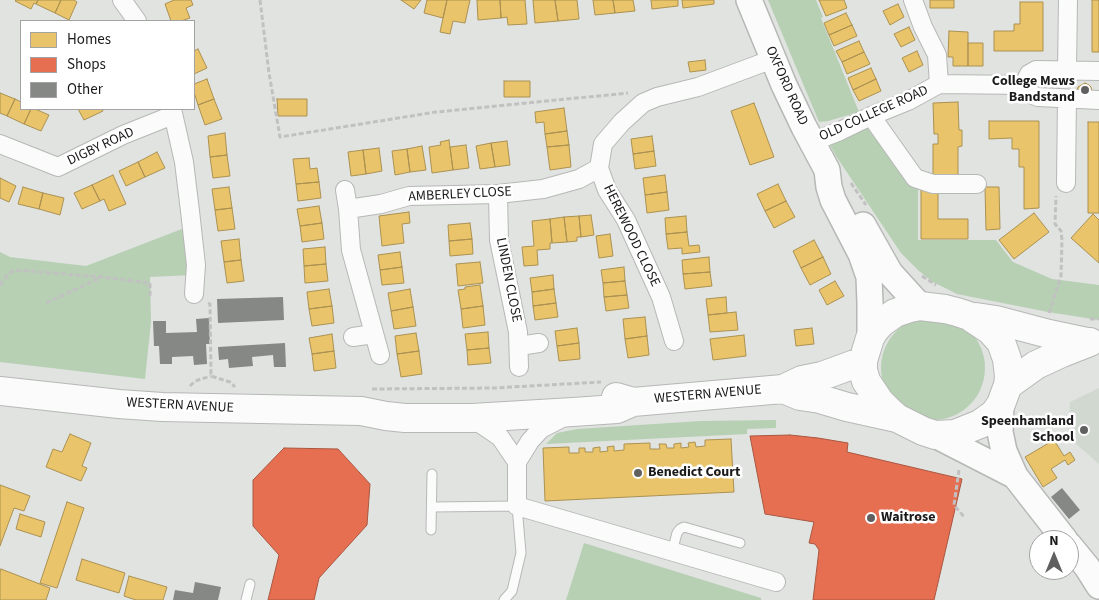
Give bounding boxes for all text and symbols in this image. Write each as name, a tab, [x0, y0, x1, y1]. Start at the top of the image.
legend	[20, 20, 195, 110]
text: Homes	[67, 29, 111, 50]
street label: OXFORD ROAD	[761, 44, 811, 128]
text: Shops	[67, 54, 106, 75]
place label: College Mews Bandstand	[992, 74, 1075, 106]
text: Other	[67, 79, 103, 100]
street label: OLD COLLEGE ROAD	[817, 82, 931, 146]
marker: College Mews Bandstand	[1079, 84, 1091, 96]
street label: DIGBY ROAD	[65, 124, 137, 170]
street label: HEREWOOD CLOSE	[599, 182, 663, 290]
street label: AMBERLEY CLOSE	[408, 184, 512, 206]
street label: LINDEN CLOSE	[492, 236, 524, 324]
street label: WESTERN AVENUE	[654, 382, 762, 408]
street label: WESTERN AVENUE	[126, 395, 234, 417]
place label: Speenhamland School	[981, 414, 1074, 447]
marker: Speenhamland School	[1078, 424, 1090, 436]
place label: Benedict Court	[648, 465, 740, 481]
marker: Benedict Court	[632, 467, 644, 479]
place label: Waitrose	[881, 510, 935, 526]
marker: Waitrose	[865, 512, 877, 524]
north arrow	[1029, 530, 1079, 580]
text: N	[1049, 531, 1059, 551]

